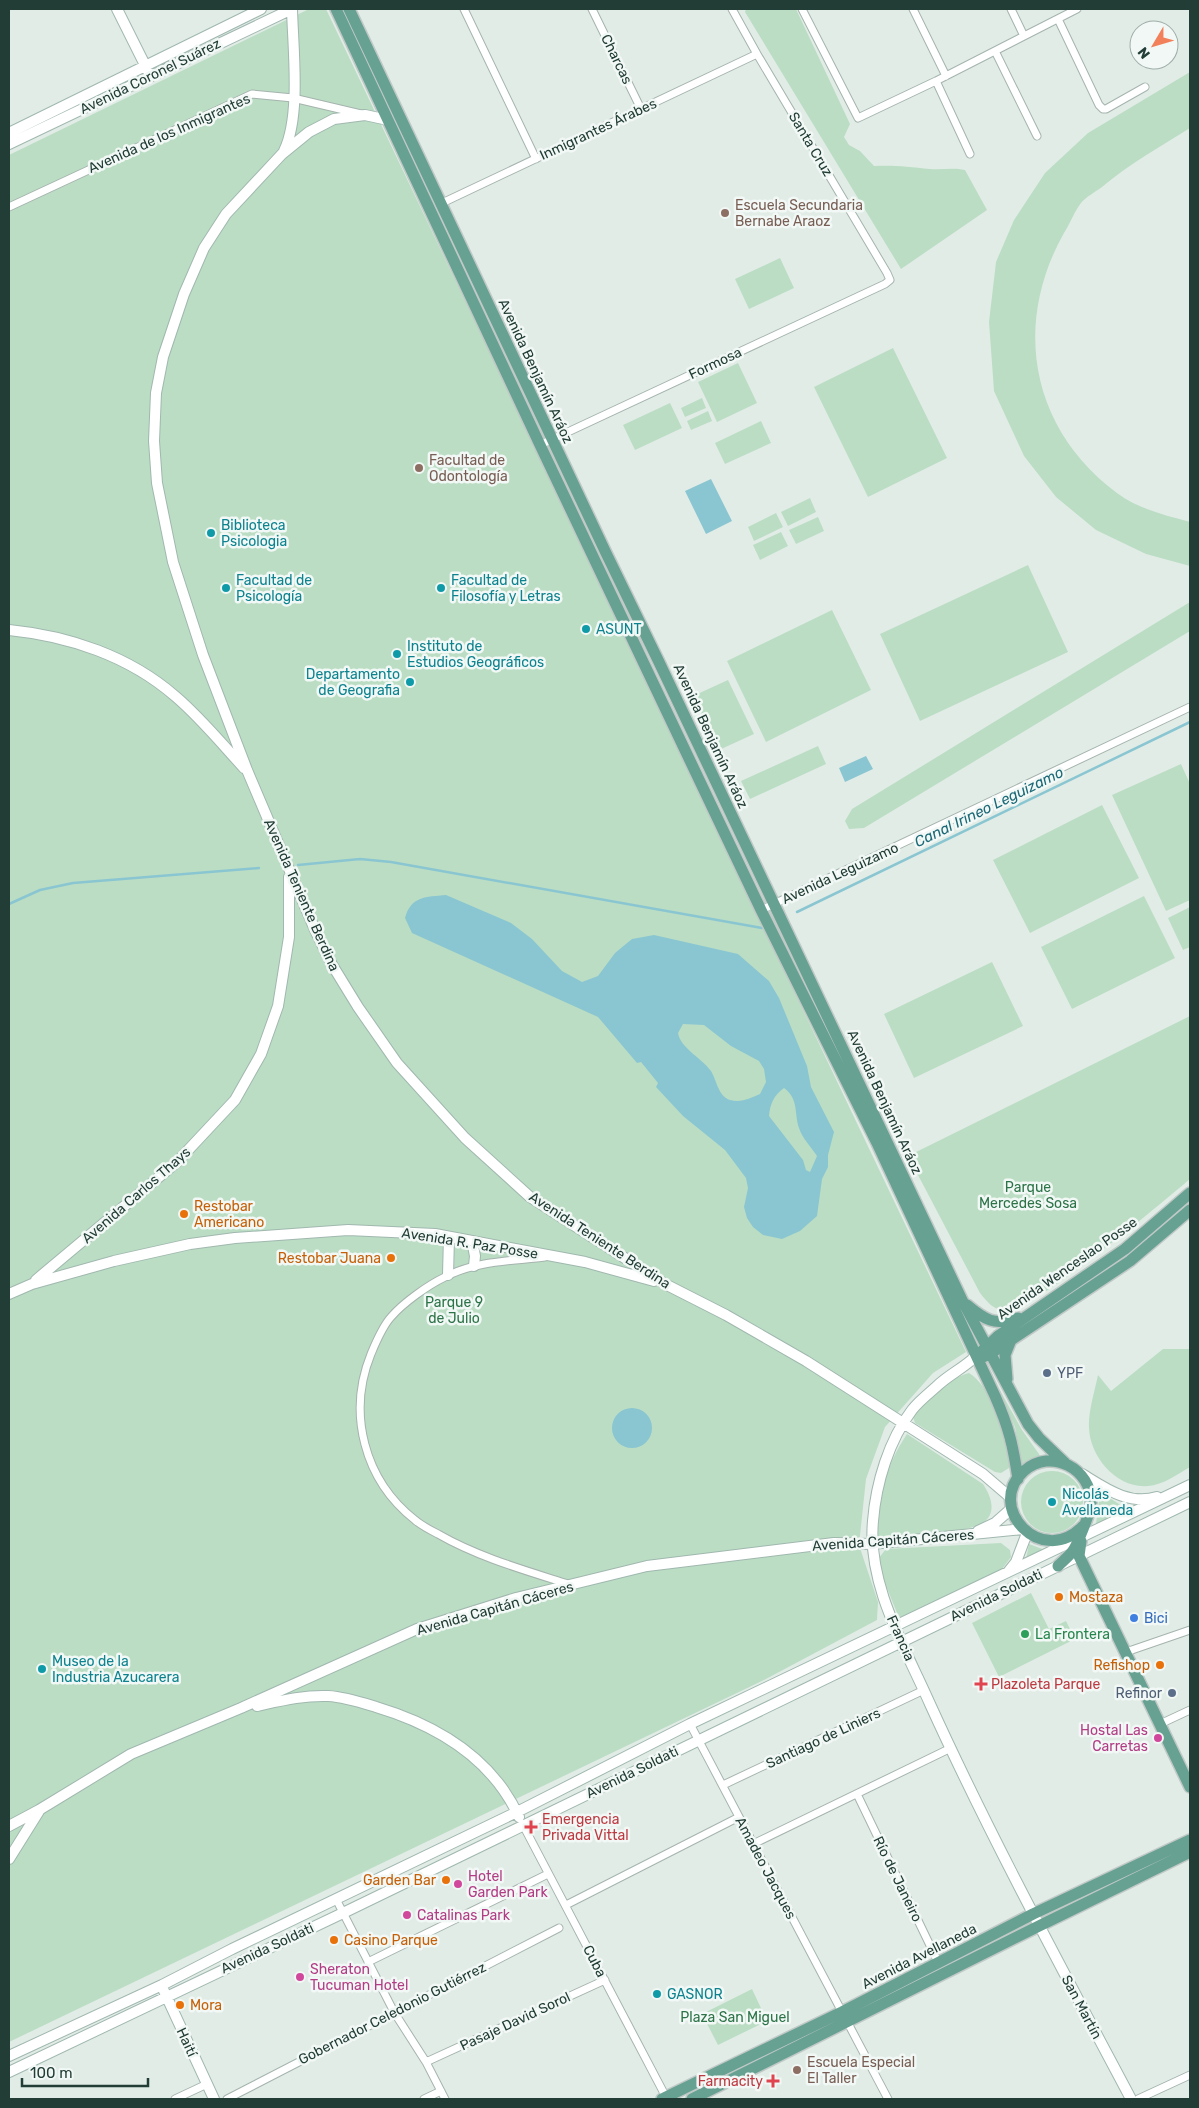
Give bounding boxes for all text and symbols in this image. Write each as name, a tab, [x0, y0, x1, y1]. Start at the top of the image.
north arrow	[1129, 20, 1179, 70]
street label: Charcas	[597, 32, 636, 87]
street label: Avenida Coronel Suárez	[77, 35, 223, 118]
text: N	[1134, 43, 1154, 62]
street label: Avenida de los Inmigrantes	[86, 90, 253, 177]
street label: Inmigrantes Árabes	[537, 94, 659, 164]
street label: Santa Cruz	[785, 109, 836, 179]
place label: Escuela Secundaria Bernabe Araoz	[735, 197, 863, 230]
marker: Escuela Secundaria Bernabe Araoz	[719, 207, 731, 219]
street label: Avenida Benjamín Aráoz	[495, 296, 577, 446]
street label: Formosa	[686, 344, 745, 383]
place label: Facultad de Odontología	[429, 452, 508, 485]
marker: Facultad de Odontología	[413, 462, 425, 474]
place label: Biblioteca Psicologia	[221, 517, 287, 550]
marker: Biblioteca Psicologia	[205, 527, 217, 539]
place label: Facultad de Psicología	[236, 572, 312, 605]
place label: Facultad de Filosofía y Letras	[451, 572, 561, 605]
marker: Facultad de Psicología	[220, 582, 232, 594]
marker: Facultad de Filosofía y Letras	[435, 582, 447, 594]
place label: ASUNT	[596, 621, 642, 638]
marker: ASUNT	[580, 623, 592, 635]
place label: Instituto de Estudios Geográficos	[407, 638, 544, 671]
marker: Instituto de Estudios Geográficos	[391, 648, 403, 660]
street label: Avenida Benjamín Aráoz	[670, 661, 752, 811]
place label: Departamento de Geografia	[306, 666, 400, 699]
marker: Departamento de Geografia	[404, 676, 416, 688]
water label: Canal Irineo Leguizamo	[911, 763, 1067, 851]
street label: Avenida Teniente Berdina	[260, 816, 343, 974]
street label: Avenida Leguizamo	[779, 839, 901, 908]
street label: Avenida Benjamín Aráoz	[844, 1027, 926, 1177]
street label: Avenida Carlos Thays	[79, 1144, 194, 1247]
park label: Parque Mercedes Sosa	[979, 1179, 1077, 1212]
street label: Avenida Teniente Berdina	[526, 1188, 674, 1292]
place label: Restobar Americano	[194, 1198, 264, 1231]
marker: Restobar Americano	[178, 1208, 190, 1220]
street label: Avenida Wenceslao Posse	[994, 1213, 1141, 1323]
street label: Avenida R. Paz Posse	[400, 1224, 540, 1263]
place label: Restobar Juana	[278, 1250, 381, 1267]
marker: Restobar Juana	[385, 1252, 397, 1264]
park label: Parque 9 de Julio	[425, 1294, 483, 1327]
place label: YPF	[1057, 1365, 1083, 1382]
marker: YPF	[1041, 1367, 1053, 1379]
place label: Nicolás Avellaneda	[1062, 1486, 1133, 1519]
marker: Nicolás Avellaneda	[1046, 1496, 1058, 1508]
street label: Avenida Capitán Cáceres	[811, 1526, 975, 1555]
street label: Avenida Soldati	[947, 1566, 1045, 1625]
street label: Avenida Capitán Cáceres	[415, 1578, 576, 1639]
place label: Mostaza	[1069, 1589, 1123, 1606]
marker: Mostaza	[1053, 1591, 1065, 1603]
place label: Bici	[1144, 1610, 1168, 1627]
marker: Bici	[1128, 1612, 1140, 1624]
street label: Francia	[883, 1613, 918, 1664]
place label: La Frontera	[1035, 1626, 1110, 1643]
marker: La Frontera	[1019, 1628, 1031, 1640]
place label: Museo de la Industria Azucarera	[52, 1653, 180, 1686]
place label: Refishop	[1093, 1657, 1150, 1674]
marker: Refishop	[1154, 1659, 1166, 1671]
marker: Museo de la Industria Azucarera	[36, 1663, 48, 1675]
place label: Plazoleta Parque	[991, 1676, 1101, 1693]
marker: Plazoleta Parque	[975, 1678, 987, 1690]
place label: Refinor	[1116, 1685, 1163, 1702]
marker: Refinor	[1166, 1687, 1178, 1699]
street label: Santiago de Liniers	[763, 1704, 883, 1772]
place label: Hostal Las Carretas	[1080, 1722, 1148, 1755]
marker: Hostal Las Carretas	[1152, 1732, 1164, 1744]
street label: Avenida Soldati	[583, 1743, 681, 1802]
place label: Emergencia Privada Vittal	[542, 1811, 629, 1844]
street label: Amadeo Jacques	[731, 1814, 800, 1922]
marker: Emergencia Privada Vittal	[524, 1820, 538, 1834]
street label: Río de Janeiro	[870, 1834, 926, 1925]
place label: Hotel Garden Park	[468, 1868, 548, 1901]
place label: Garden Bar	[363, 1872, 437, 1889]
marker: Garden Bar	[440, 1874, 452, 1886]
marker: Hotel Garden Park	[452, 1878, 464, 1890]
place label: Catalinas Park	[417, 1907, 511, 1924]
marker: Catalinas Park	[401, 1909, 413, 1921]
street label: Avenida Soldati	[218, 1919, 316, 1977]
street label: Avenida Avellaneda	[859, 1920, 979, 1993]
place label: Casino Parque	[344, 1932, 438, 1949]
marker: Casino Parque	[328, 1934, 340, 1946]
street label: Cuba	[579, 1942, 610, 1980]
street label: Gobernador Celedonio Gutiérrez	[296, 1959, 489, 2068]
place label: Sheraton Tucuman Hotel	[310, 1961, 408, 1994]
marker: Sheraton Tucuman Hotel	[294, 1971, 306, 1983]
street label: San Martín	[1058, 1972, 1105, 2042]
place label: GASNOR	[667, 1986, 723, 2003]
street label: Pasaje David Sorol	[457, 1988, 573, 2054]
marker: GASNOR	[651, 1988, 663, 2000]
place label: Mora	[190, 1997, 222, 2014]
marker: Mora	[174, 1999, 186, 2011]
park label: Plaza San Miguel	[680, 2009, 790, 2026]
street label: Haití	[173, 2025, 201, 2060]
place label: Escuela Especial El Taller	[807, 2054, 915, 2087]
scale bar	[22, 2056, 149, 2088]
text: 100 m	[30, 2064, 72, 2082]
marker: Escuela Especial El Taller	[791, 2064, 803, 2076]
place label: Farmacity	[698, 2073, 763, 2090]
marker: Farmacity	[767, 2075, 779, 2087]

